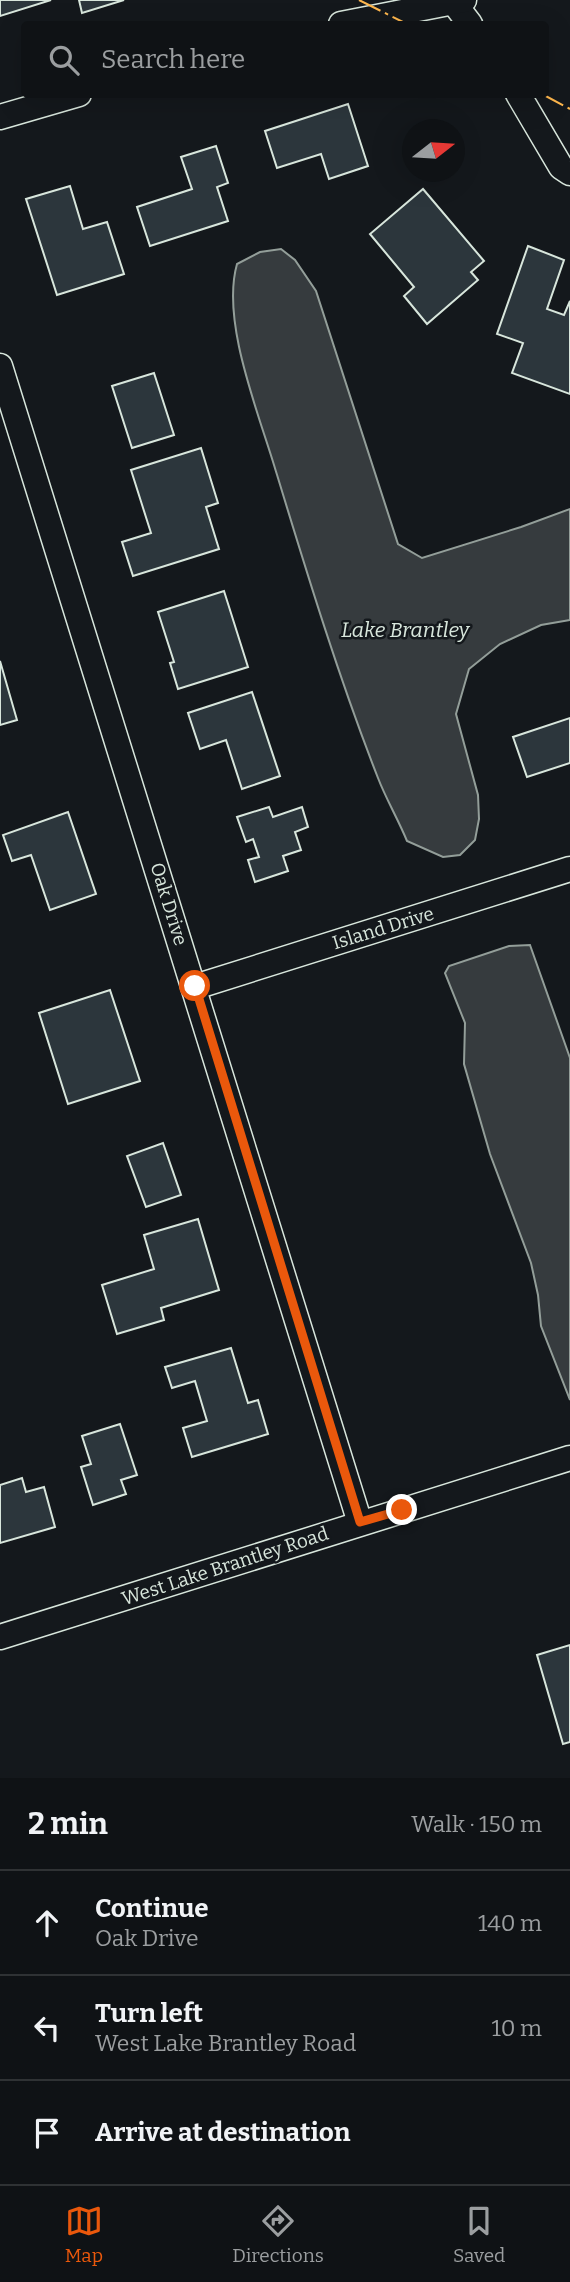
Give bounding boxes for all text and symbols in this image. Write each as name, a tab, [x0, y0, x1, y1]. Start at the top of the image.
search box	[21, 21, 549, 98]
icon: search	[45, 41, 83, 79]
text: Search here	[101, 44, 245, 75]
north arrow	[402, 119, 465, 182]
water label: Lake Brantley	[341, 617, 470, 643]
street label: Oak Drive	[145, 860, 193, 948]
street label: Island Drive	[329, 902, 437, 954]
route start	[179, 970, 210, 1001]
route end	[386, 1494, 417, 1525]
street label: West Lake Brantley Road	[119, 1522, 331, 1610]
text: 2 min	[28, 1806, 108, 1842]
text: Walk · 150 m	[411, 1810, 542, 1838]
text: Continue	[95, 1893, 209, 1924]
icon: ahead	[28, 1904, 66, 1942]
text: 140 m	[478, 1909, 542, 1937]
text: Oak Drive	[95, 1924, 199, 1952]
text: Turn left	[95, 1998, 203, 2029]
icon: left	[28, 2009, 66, 2047]
text: 10 m	[491, 2014, 542, 2042]
text: West Lake Brantley Road	[95, 2029, 356, 2057]
icon: arrive	[28, 2114, 66, 2152]
text: Arrive at destination	[95, 2117, 350, 2148]
tab: Map	[65, 2202, 103, 2267]
tab: Directions	[232, 2202, 324, 2267]
tab: Saved	[453, 2202, 505, 2267]

